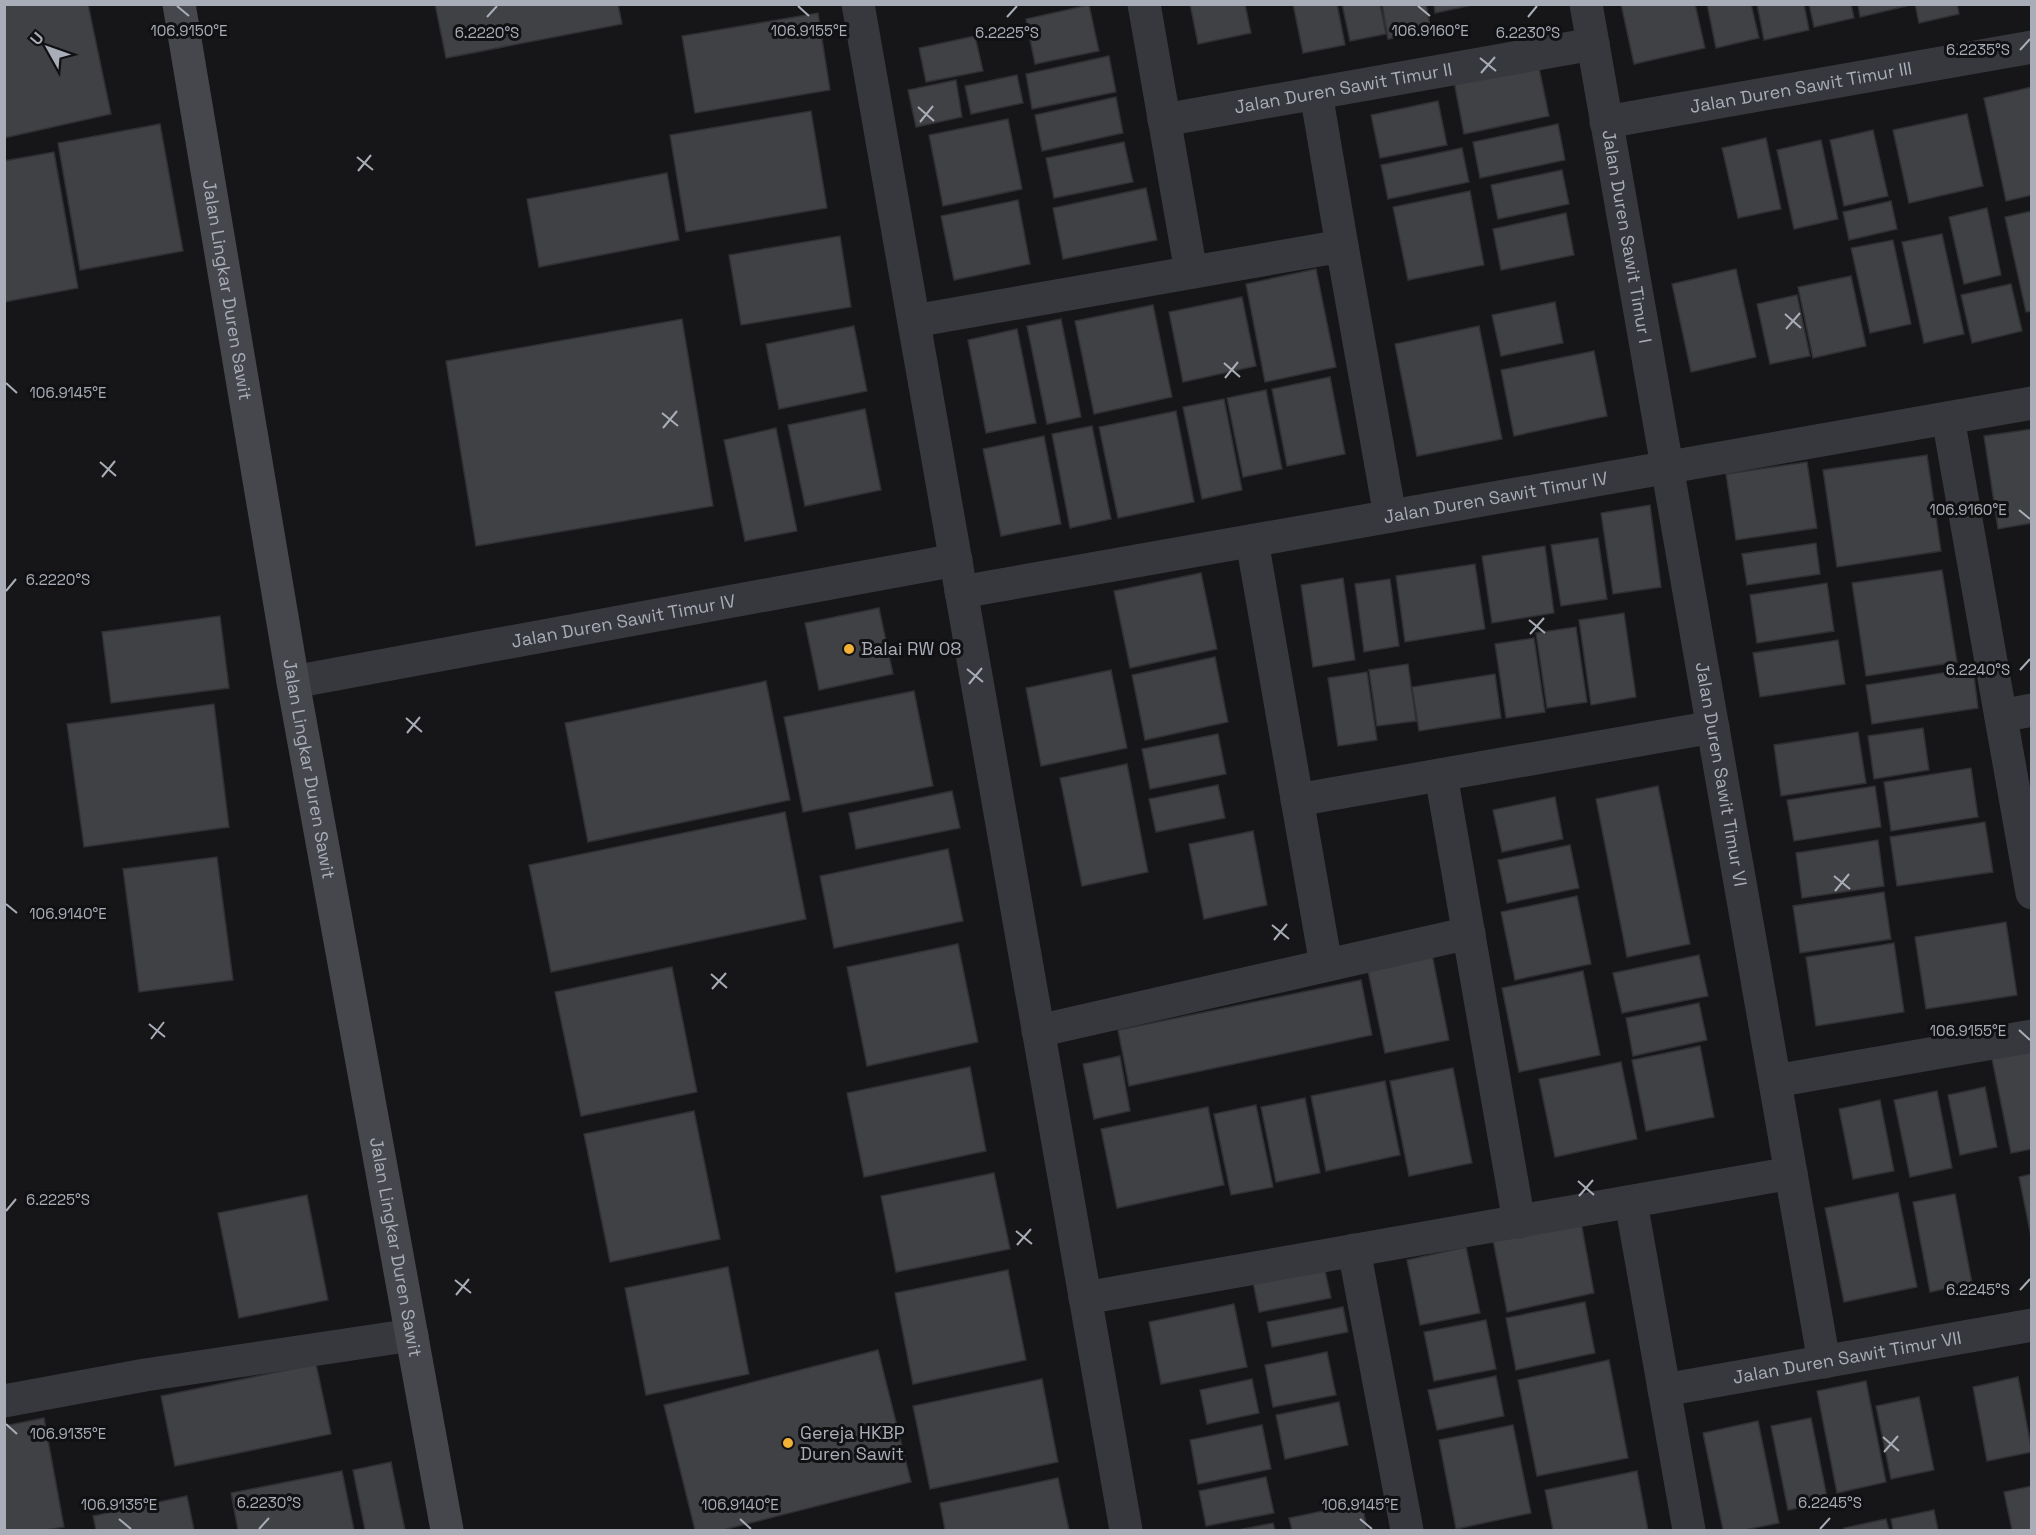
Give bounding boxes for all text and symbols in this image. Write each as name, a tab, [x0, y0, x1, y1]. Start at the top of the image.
north arrow	[18, 18, 78, 78]
text: 106.9150°E	[150, 21, 228, 40]
text: 106.9155°E	[771, 21, 847, 40]
text: 106.9160°E	[1391, 21, 1469, 40]
text: 6.2220°S	[455, 23, 519, 42]
text: 6.2225°S	[975, 23, 1039, 42]
text: 6.2230°S	[1496, 23, 1560, 42]
text: U	[25, 28, 48, 50]
text: 6.2235°S	[1946, 40, 2010, 59]
street label: Jalan Duren Sawit Timur III	[1688, 56, 1914, 118]
street label: Jalan Duren Sawit Timur II	[1232, 57, 1454, 118]
street label: Jalan Duren Sawit Timur I	[1597, 128, 1657, 345]
street label: Jalan Lingkar Duren Sawit	[198, 178, 257, 402]
text: 106.9145°E	[30, 383, 106, 402]
street label: Jalan Duren Sawit Timur IV	[1382, 466, 1610, 528]
text: 106.9160°E	[1929, 500, 2007, 519]
text: 6.2220°S	[26, 570, 90, 589]
street label: Jalan Duren Sawit Timur IV	[509, 589, 737, 653]
place label: Balai RW 08	[861, 637, 961, 660]
marker: Balai RW 08	[842, 642, 856, 656]
street label: Jalan Lingkar Duren Sawit	[278, 657, 341, 881]
street label: Jalan Duren Sawit Timur VI	[1691, 660, 1752, 888]
text: 6.2240°S	[1946, 660, 2010, 679]
text: 106.9140°E	[29, 904, 107, 923]
text: 106.9155°E	[1930, 1021, 2006, 1040]
street label: Jalan Lingkar Duren Sawit	[365, 1135, 427, 1359]
text: 6.2225°S	[26, 1190, 90, 1209]
text: 6.2245°S	[1946, 1280, 2010, 1299]
street label: Jalan Duren Sawit Timur VII	[1731, 1326, 1963, 1389]
place label: Gereja HKBP Duren Sawit	[800, 1421, 905, 1465]
text: 106.9135°E	[30, 1424, 106, 1443]
marker: Gereja HKBP Duren Sawit	[781, 1436, 795, 1450]
text: 6.2230°S	[237, 1493, 301, 1512]
text: 6.2245°S	[1798, 1493, 1862, 1512]
text: 106.9135°E	[81, 1495, 157, 1514]
text: 106.9140°E	[701, 1495, 779, 1514]
text: 106.9145°E	[1322, 1495, 1398, 1514]

